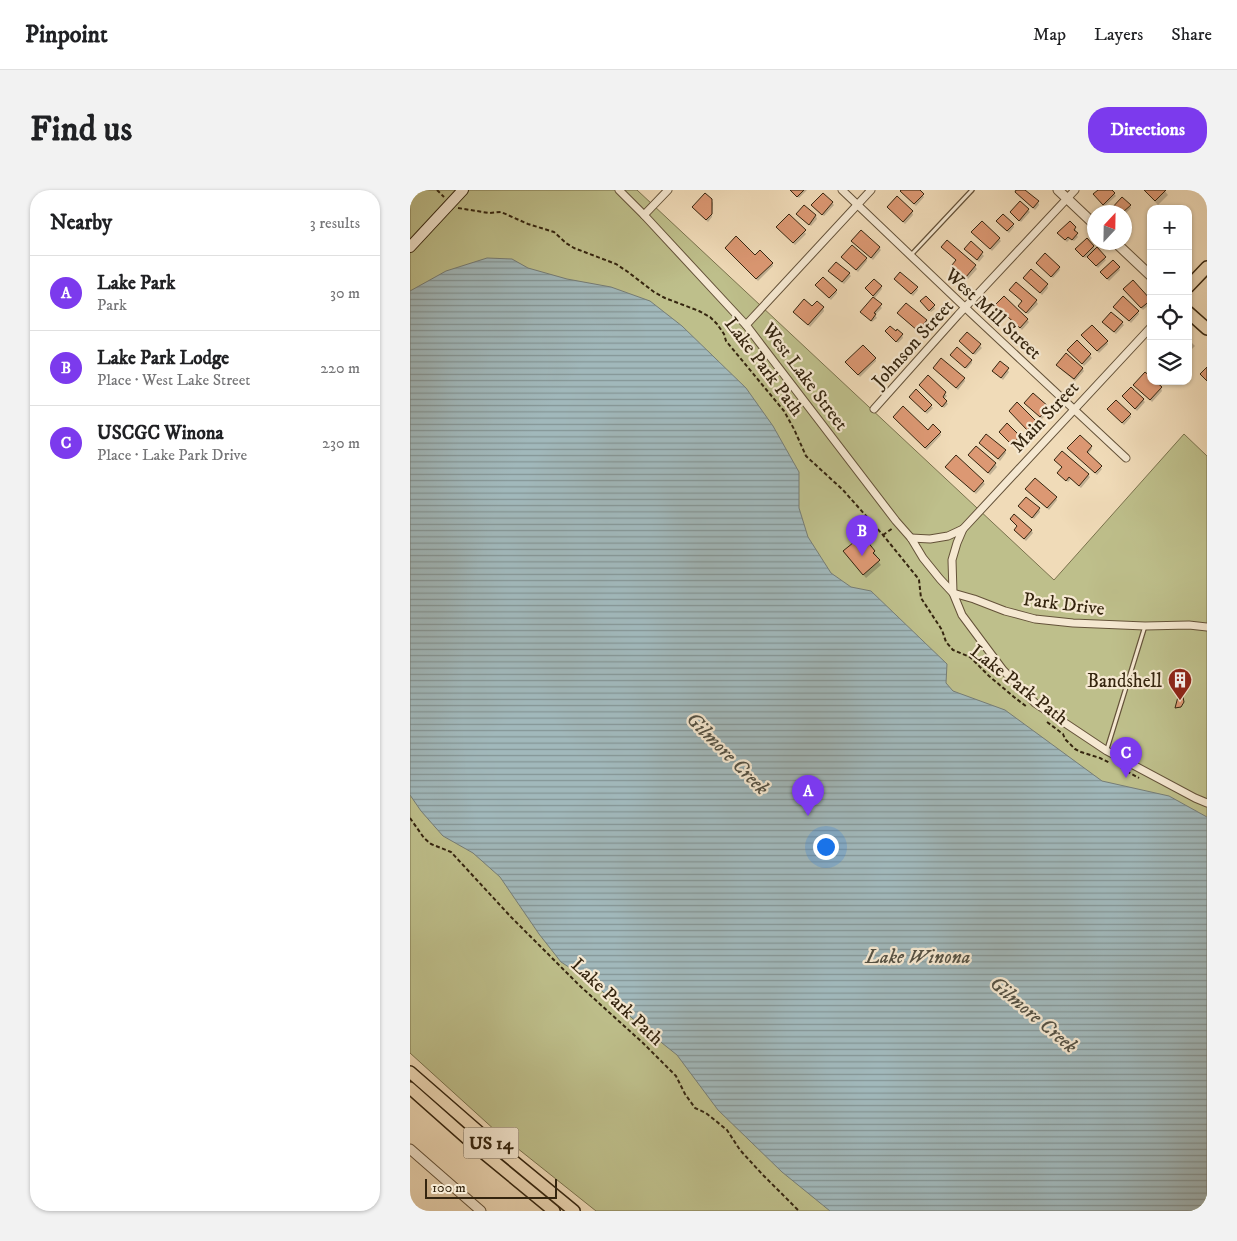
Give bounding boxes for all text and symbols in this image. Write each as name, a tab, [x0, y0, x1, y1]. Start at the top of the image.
text: Pinpoint	[25, 20, 108, 50]
text: Map	[1033, 24, 1066, 46]
text: Layers	[1094, 24, 1143, 46]
text: Share	[1171, 24, 1212, 46]
button: Directions	[1088, 107, 1207, 153]
text: Find us	[30, 108, 132, 152]
north arrow	[1087, 205, 1132, 250]
map controls	[1147, 205, 1192, 385]
button: +	[1147, 205, 1192, 250]
text: Nearby	[50, 210, 112, 236]
text: 3 results	[310, 213, 360, 233]
button: −	[1147, 250, 1192, 295]
street label: West Mill Street	[939, 263, 1046, 365]
text: Lake Park	[97, 272, 175, 295]
text: A	[61, 283, 71, 303]
text: 30 m	[330, 283, 360, 303]
text: Park	[97, 295, 127, 315]
street label: Johnson Street	[866, 295, 959, 394]
button: locate	[1147, 295, 1192, 340]
street label: Lake Park Path	[719, 313, 808, 421]
street label: West Lake Street	[756, 318, 853, 435]
button: layers	[1147, 340, 1192, 385]
text: Lake Park Lodge	[97, 347, 229, 370]
text: B	[61, 358, 71, 378]
text: 220 m	[320, 358, 360, 378]
text: Place · West Lake Street	[97, 370, 250, 390]
street label: Main Street	[1006, 377, 1084, 458]
text: USCGC Winona	[97, 422, 224, 445]
text: C	[61, 433, 71, 453]
text: 230 m	[322, 433, 360, 453]
text: Place · Lake Park Drive	[97, 445, 247, 465]
pin: B	[846, 515, 878, 556]
street label: Park Drive	[1022, 588, 1106, 621]
street label: Lake Park Path	[966, 640, 1073, 730]
building icon: Bandshell	[1167, 667, 1193, 701]
place label: Bandshell	[1087, 670, 1162, 693]
water label: Gilmore Creek	[680, 707, 774, 801]
pin: C	[1110, 737, 1142, 778]
pin: A	[792, 775, 824, 816]
your location	[813, 834, 839, 860]
water label: Lake Winona	[865, 945, 970, 970]
street label: Lake Park Path	[566, 954, 668, 1051]
water label: Gilmore Creek	[984, 971, 1083, 1060]
road number: US 14	[464, 1128, 518, 1158]
scale bar	[425, 1176, 558, 1199]
text: 100 m	[432, 1179, 466, 1197]

